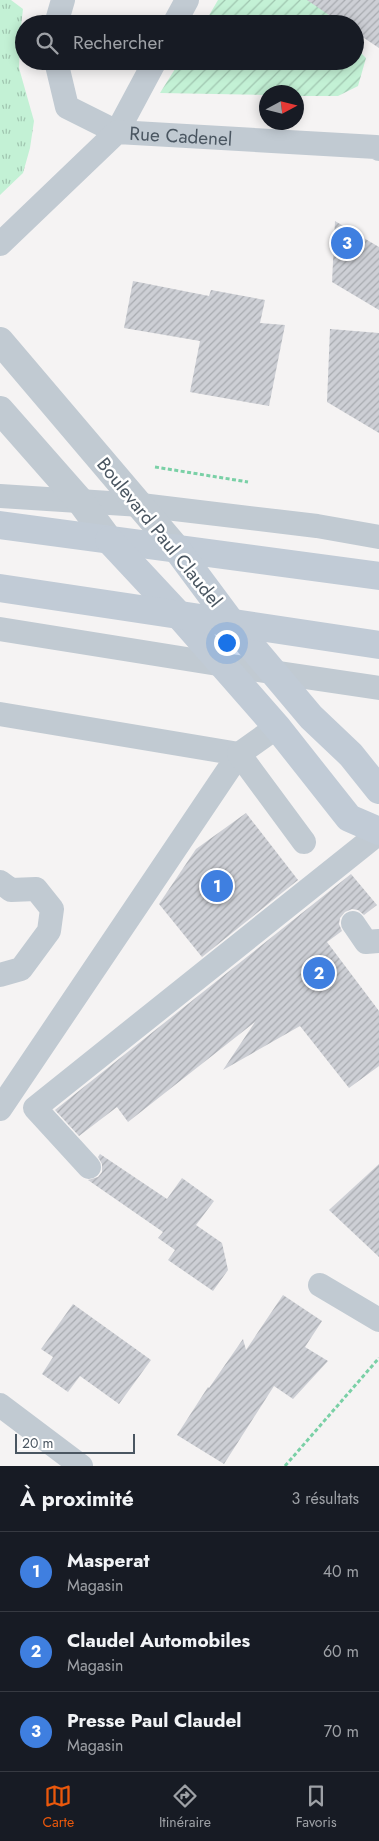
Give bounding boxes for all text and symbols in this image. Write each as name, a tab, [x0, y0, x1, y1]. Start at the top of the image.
search box	[15, 15, 364, 70]
icon: search	[33, 29, 61, 57]
text: Rechercher	[73, 29, 164, 56]
north arrow	[259, 85, 304, 130]
street label: Rue Cadenel	[129, 120, 233, 153]
pin: 3	[331, 224, 363, 262]
street label: Boulevard Paul Claudel	[91, 452, 229, 613]
your location	[214, 630, 240, 656]
pin: 1	[201, 867, 233, 905]
pin: 2	[303, 954, 335, 992]
scale bar	[15, 1431, 135, 1454]
text: 20 m	[22, 1433, 54, 1453]
text: À proximité	[20, 1484, 134, 1514]
text: 3 résultats	[292, 1487, 359, 1510]
text: Masperat	[67, 1547, 150, 1574]
text: 1	[32, 1560, 40, 1583]
text: 40 m	[323, 1560, 359, 1583]
text: Magasin	[67, 1574, 123, 1597]
text: Claudel Automobiles	[67, 1627, 250, 1654]
text: 2	[31, 1640, 41, 1663]
text: 60 m	[323, 1640, 359, 1663]
text: Magasin	[67, 1654, 123, 1677]
text: Presse Paul Claudel	[67, 1707, 241, 1734]
text: 3	[31, 1720, 41, 1743]
text: 70 m	[324, 1720, 359, 1743]
text: Magasin	[67, 1734, 123, 1757]
tab: Carte	[42, 1782, 74, 1832]
tab: Itinéraire	[159, 1782, 211, 1832]
tab: Favoris	[296, 1782, 337, 1832]

